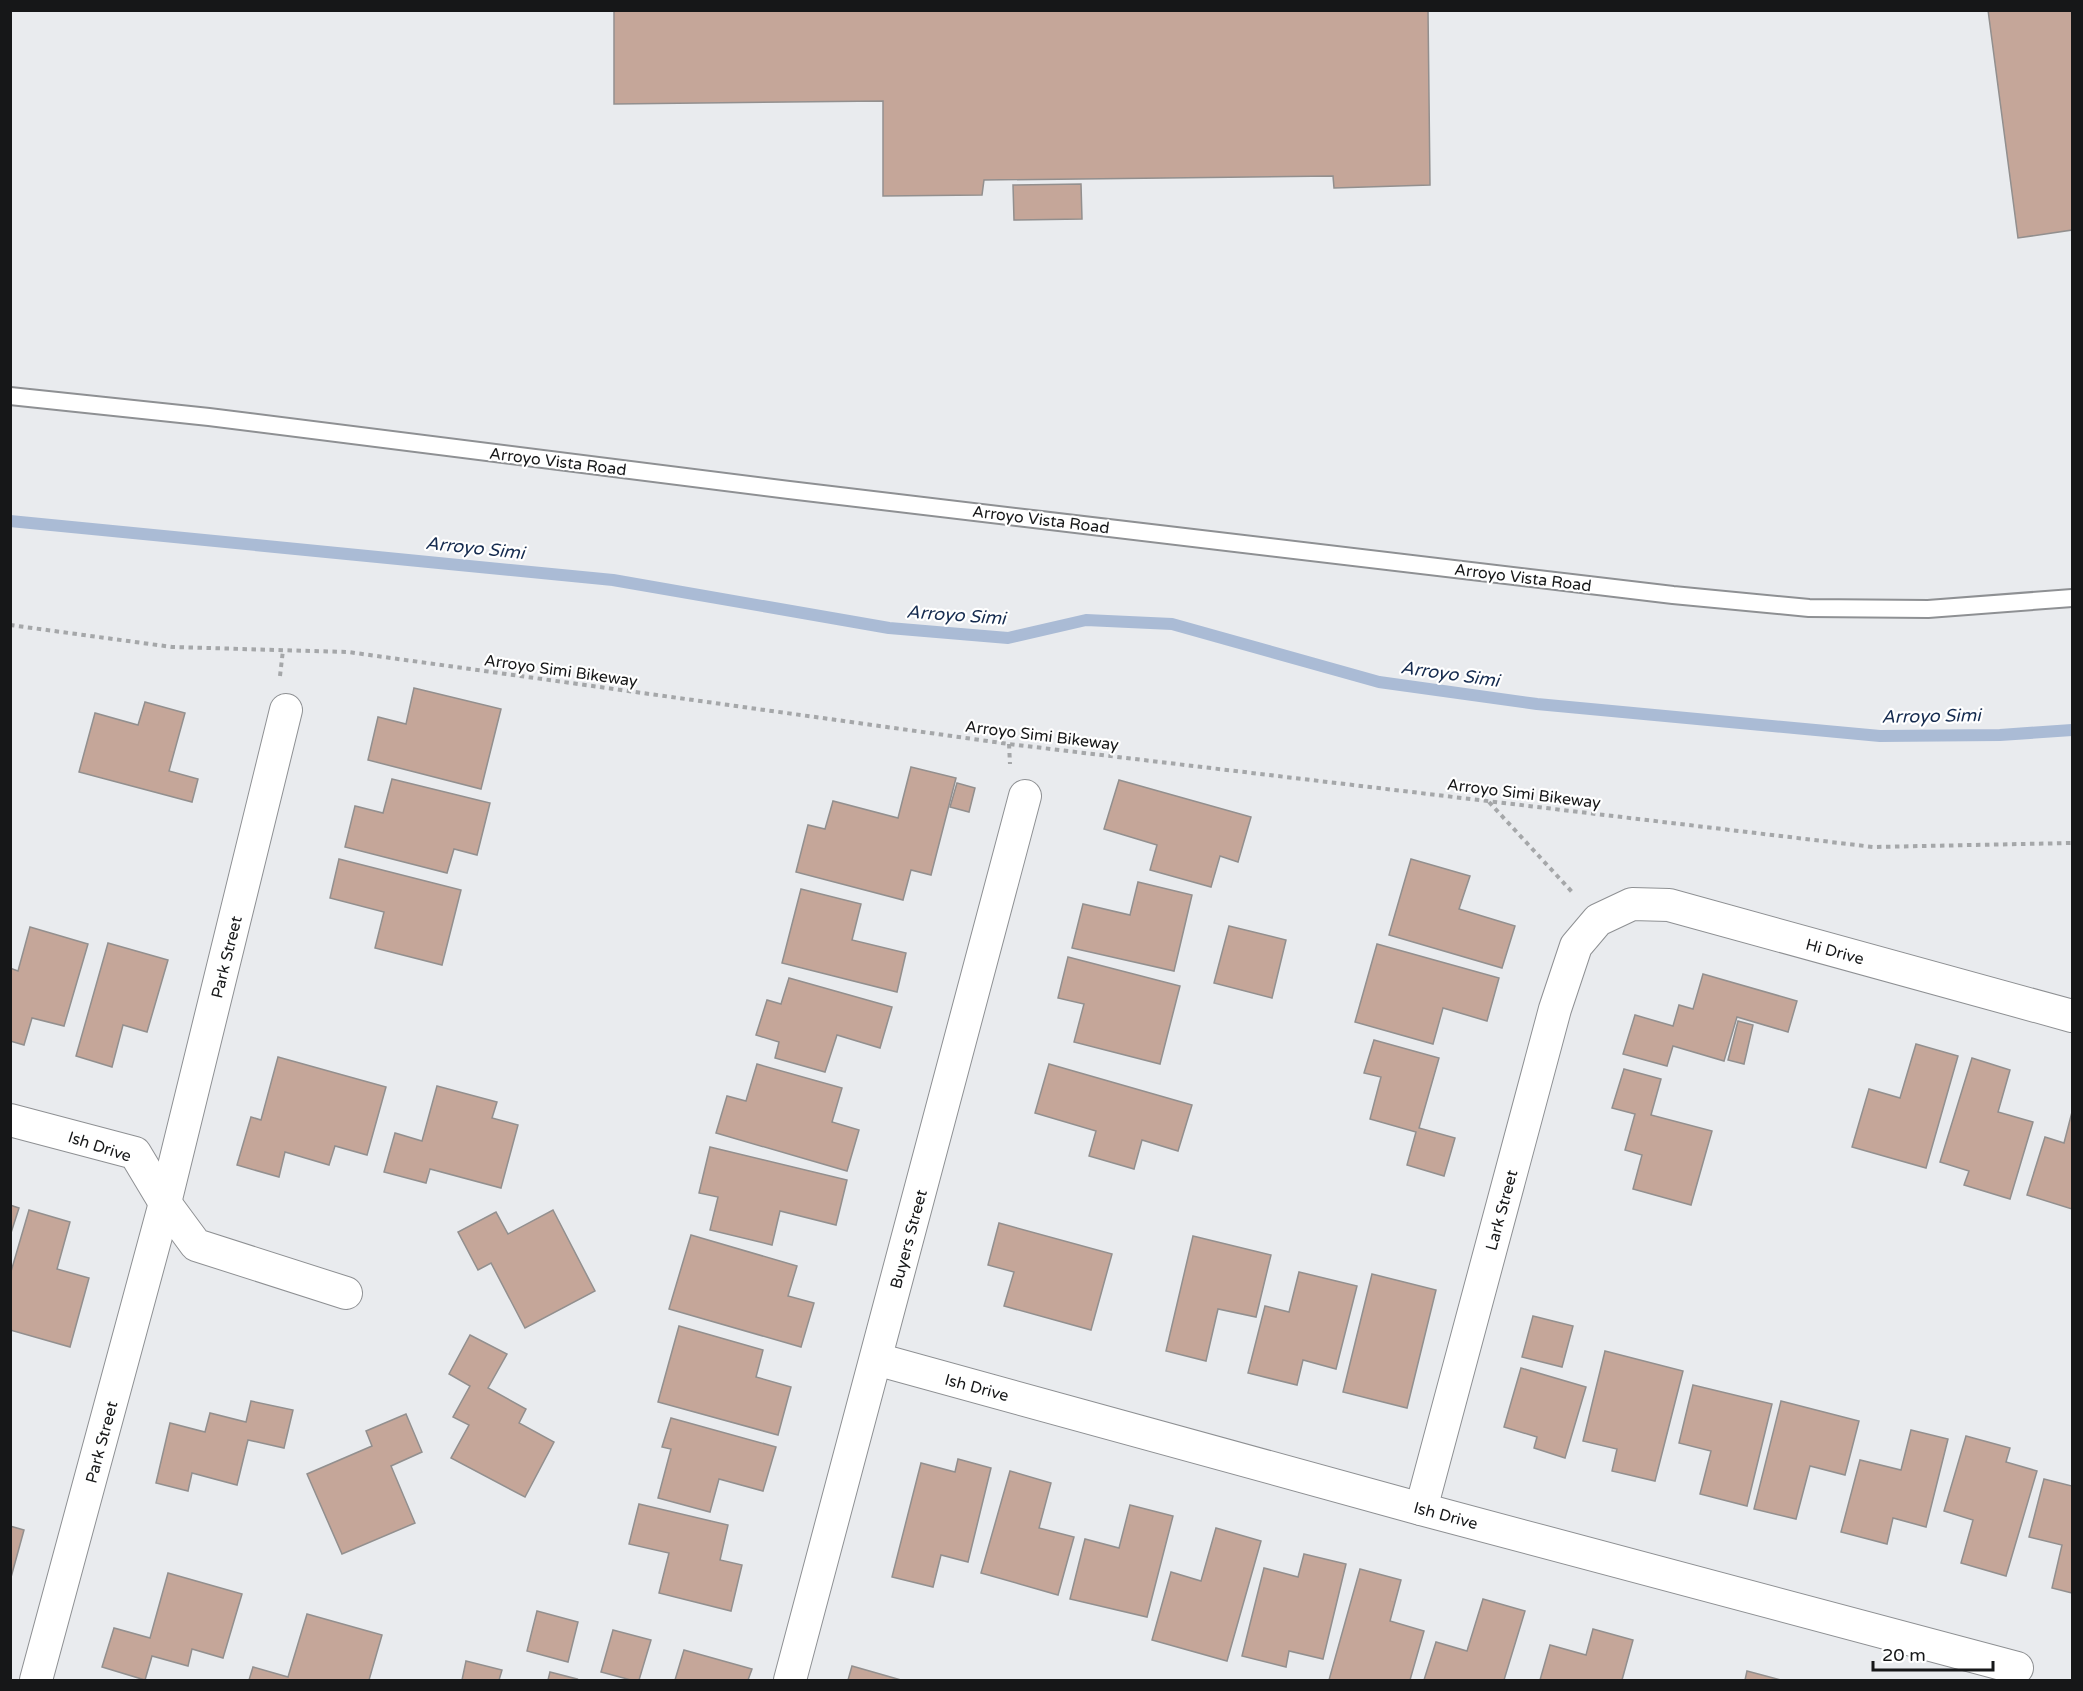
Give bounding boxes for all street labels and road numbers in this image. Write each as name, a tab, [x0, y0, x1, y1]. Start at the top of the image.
street label: Arroyo Vista Road	[488, 444, 628, 480]
street label: Arroyo Vista Road	[971, 502, 1111, 538]
street label: Arroyo Vista Road	[1453, 560, 1593, 596]
street label: Arroyo Simi Bikeway	[483, 650, 639, 692]
street label: Arroyo Simi Bikeway	[964, 717, 1120, 755]
street label: Arroyo Simi Bikeway	[1446, 775, 1602, 813]
street label: Park Street	[207, 914, 247, 1000]
street label: Hi Drive	[1803, 935, 1866, 969]
street label: Ish Drive	[66, 1127, 134, 1167]
street label: Lark Street	[1482, 1168, 1522, 1253]
street label: Buyers Street	[886, 1187, 932, 1291]
street label: Ish Drive	[943, 1370, 1011, 1406]
street label: Park Street	[81, 1399, 123, 1485]
street label: Ish Drive	[1412, 1498, 1480, 1534]

